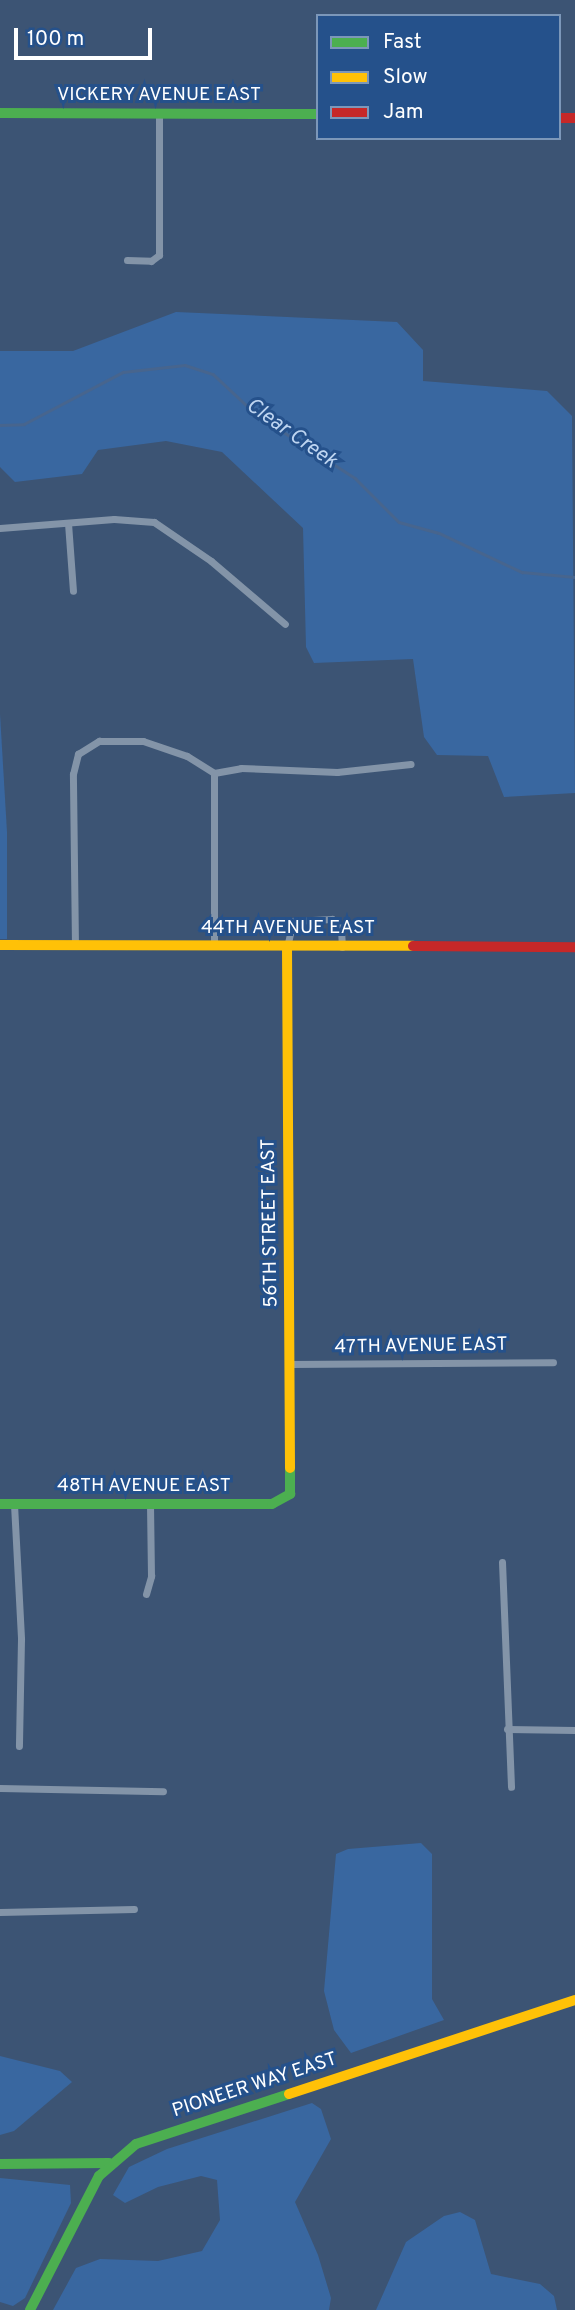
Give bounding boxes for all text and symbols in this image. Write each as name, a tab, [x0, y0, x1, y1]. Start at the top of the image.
scale bar	[18, 14, 156, 58]
legend	[316, 14, 561, 140]
text: 100 m	[27, 26, 84, 53]
text: Fast	[383, 29, 422, 56]
text: Slow	[383, 64, 428, 91]
street label: VICKERY AVENUE EAST	[56, 85, 262, 107]
text: Jam	[383, 99, 424, 126]
water label: Clear Creek	[241, 393, 341, 475]
street label: 44TH AVENUE EAST	[201, 918, 375, 940]
street label: 56TH STREET EAST	[258, 1138, 284, 1308]
street label: 47TH AVENUE EAST	[334, 1334, 508, 1360]
street label: 48TH AVENUE EAST	[57, 1476, 231, 1498]
street label: PIONEER WAY EAST	[169, 2048, 341, 2124]

